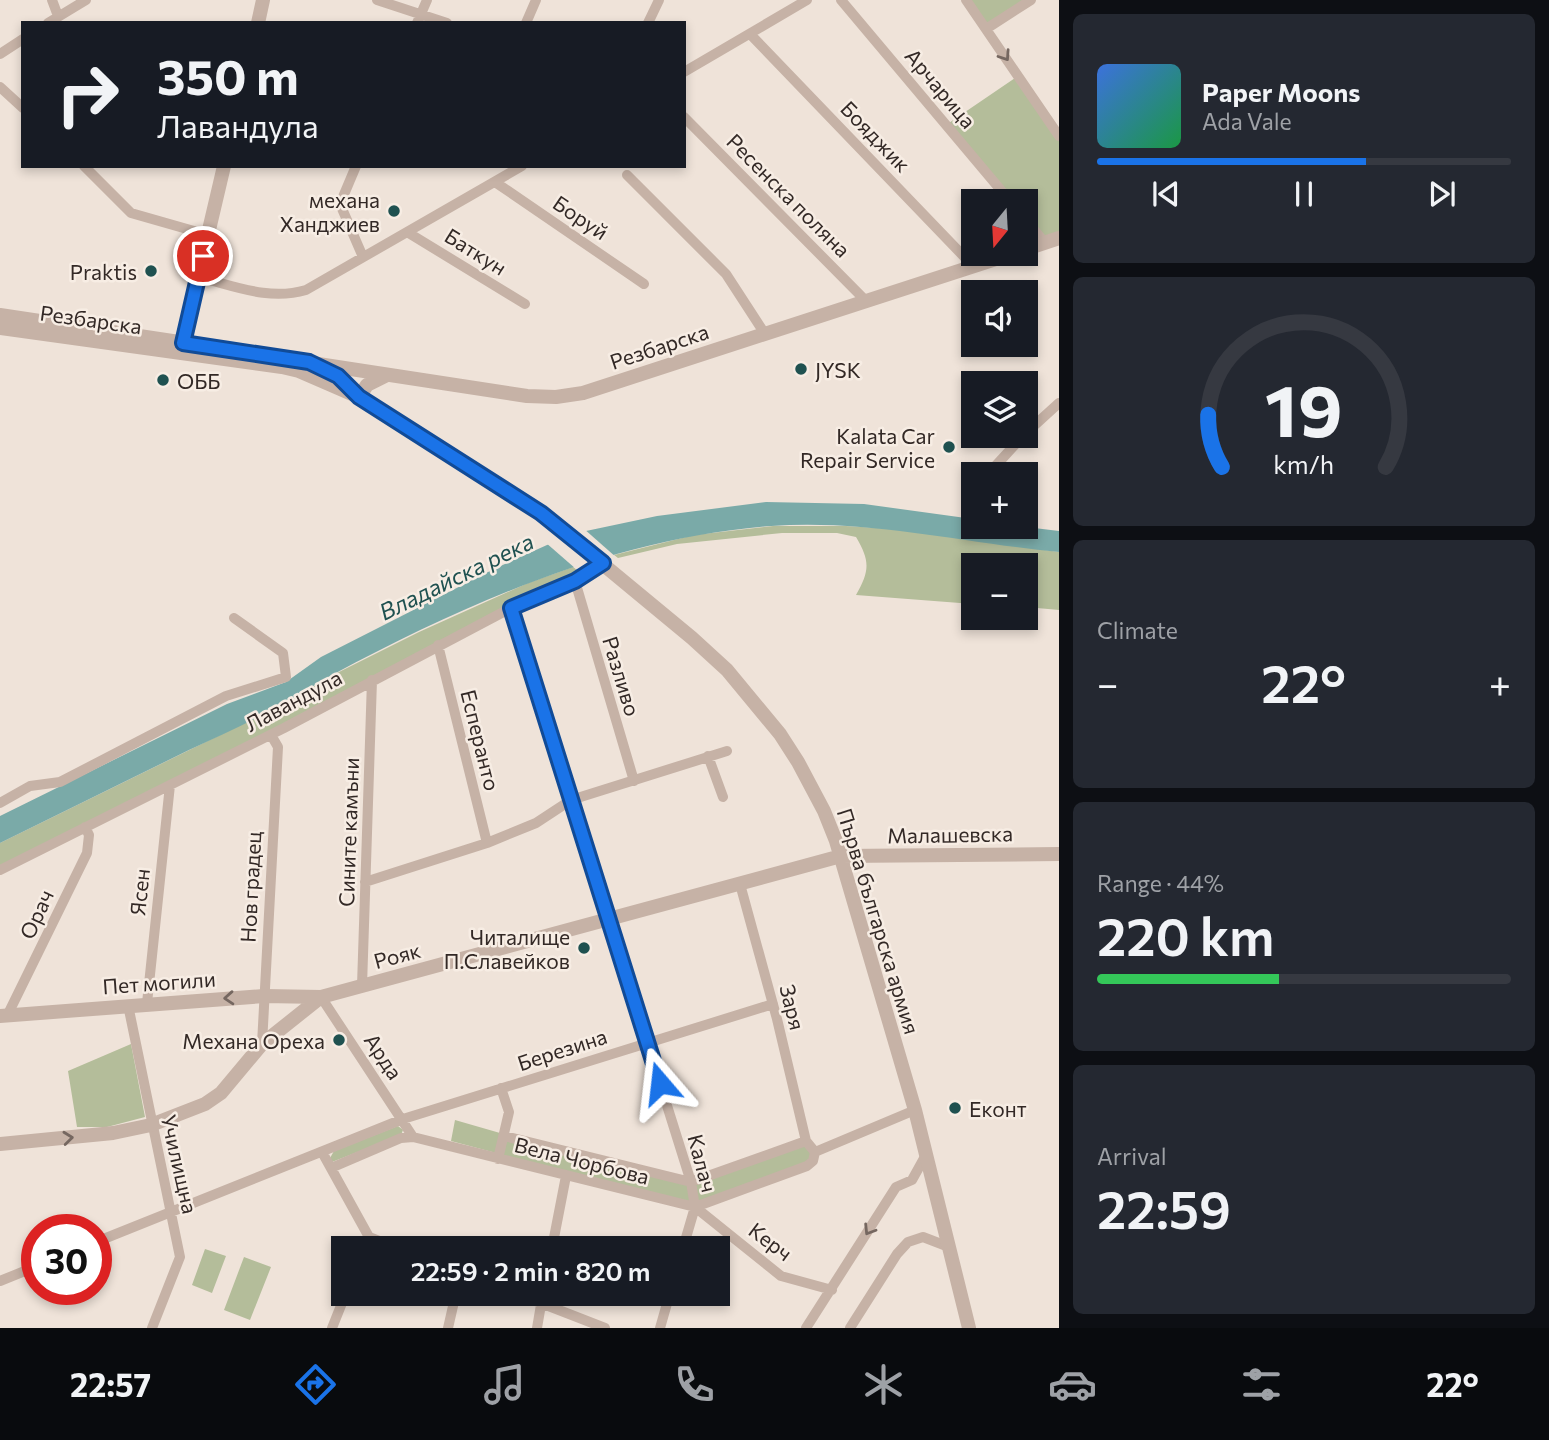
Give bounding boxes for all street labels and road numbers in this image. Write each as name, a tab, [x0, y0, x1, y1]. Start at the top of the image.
street label: Арчарица	[900, 43, 982, 133]
street label: Бояджик	[836, 95, 916, 177]
street label: Ресенска поляна	[722, 128, 856, 262]
street label: Боруй	[549, 190, 613, 244]
street label: Баткун	[441, 222, 511, 280]
street label: Резбарска	[39, 299, 143, 339]
street label: Резбарска	[606, 318, 712, 374]
street label: Разливо	[598, 633, 646, 719]
street label: Лавандула	[240, 664, 346, 736]
street label: Есперанто	[456, 687, 506, 793]
street label: Сините камъни	[333, 757, 363, 907]
street label: Първа българска армия	[833, 805, 925, 1037]
street label: Малашевска	[887, 820, 1013, 848]
street label: Нов градец	[235, 831, 265, 943]
street label: Ясен	[124, 867, 154, 917]
street label: Орач	[14, 885, 58, 943]
street label: Рояк	[371, 937, 423, 973]
street label: Пет могили	[102, 966, 216, 998]
street label: Заря	[775, 982, 811, 1032]
street label: Березина	[514, 1023, 610, 1075]
street label: Арда	[360, 1028, 408, 1084]
street label: Училищна	[156, 1112, 204, 1216]
street label: Вела Чорбова	[512, 1131, 652, 1189]
street label: Калач	[683, 1131, 723, 1195]
street label: Керч	[744, 1217, 798, 1265]

